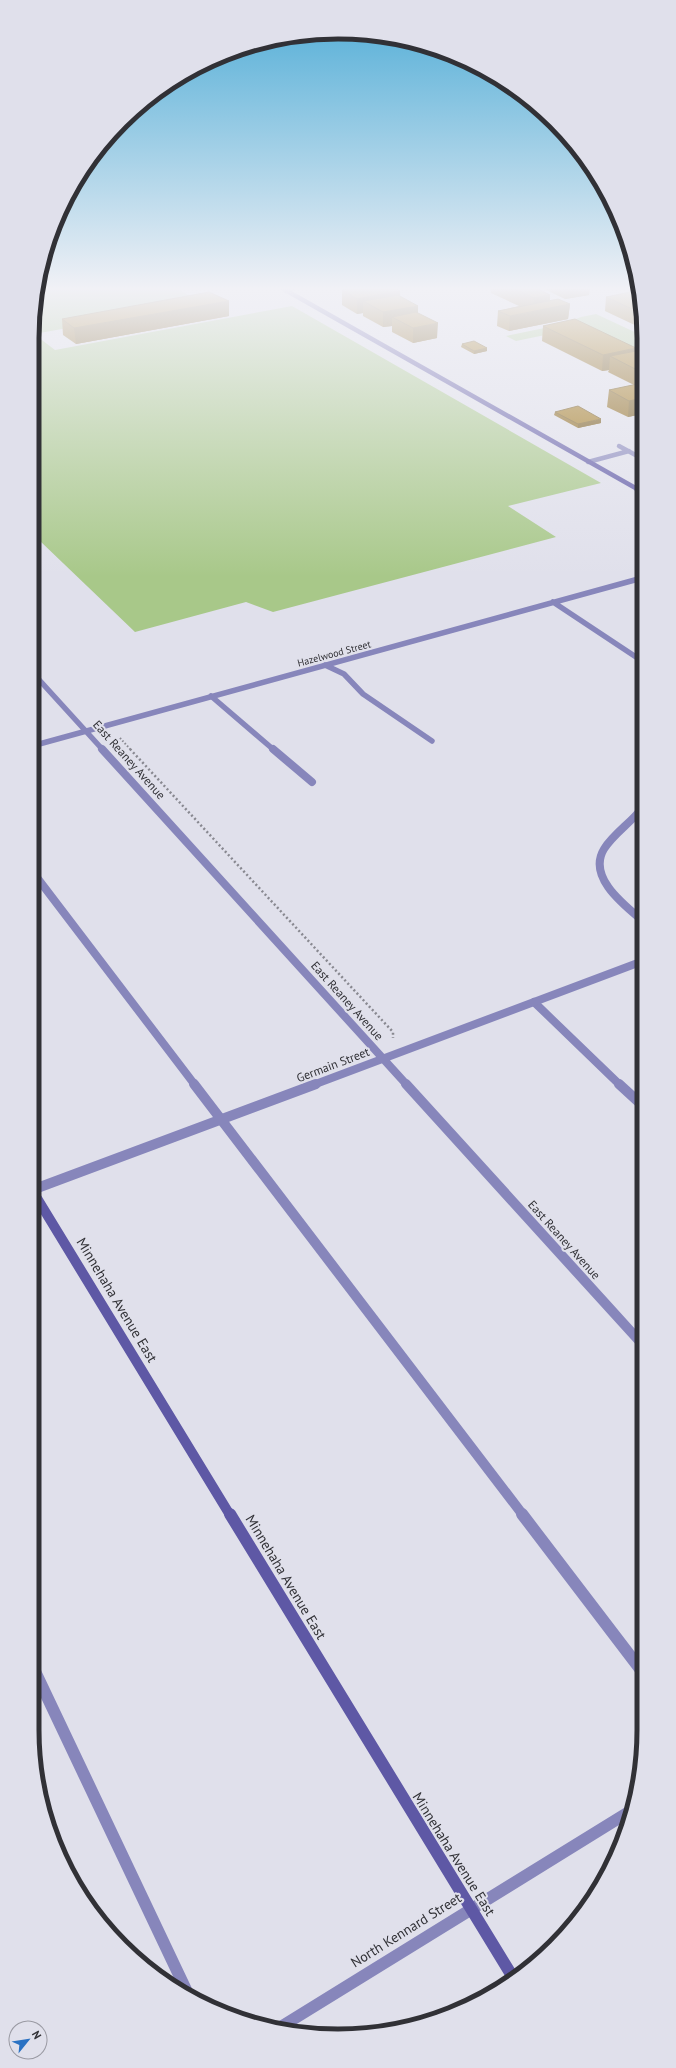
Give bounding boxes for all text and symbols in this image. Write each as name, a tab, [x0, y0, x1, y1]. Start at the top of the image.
street label: Hazelwood Street	[296, 637, 373, 670]
street label: East Reaney Avenue	[90, 717, 169, 802]
street label: East Reaney Avenue	[308, 958, 387, 1043]
street label: Germain Street	[294, 1044, 371, 1085]
street label: East Reaney Avenue	[525, 1197, 604, 1282]
street label: Minnehaha Avenue East	[73, 1234, 161, 1366]
street label: Minnehaha Avenue East	[242, 1511, 330, 1643]
street label: Minnehaha Avenue East	[409, 1789, 499, 1919]
street label: North Kennard Street	[347, 1889, 465, 1971]
north arrow	[8, 2020, 48, 2060]
text: N	[29, 2028, 45, 2042]

